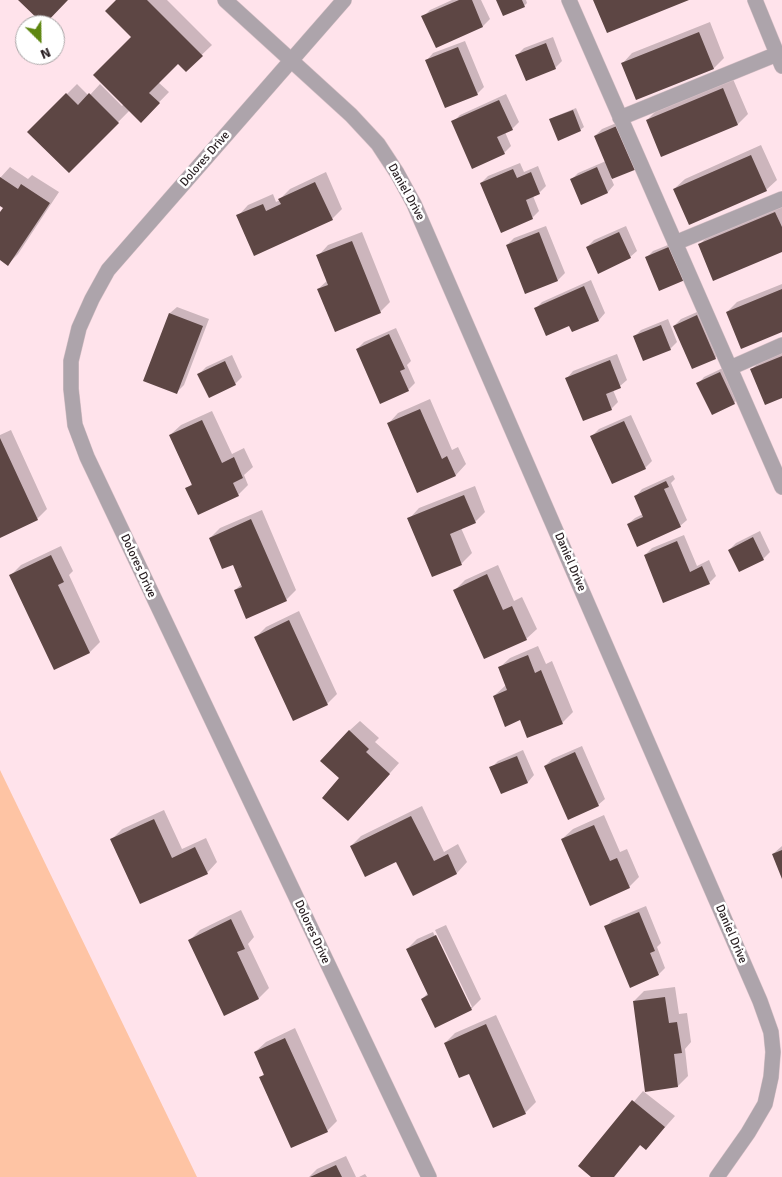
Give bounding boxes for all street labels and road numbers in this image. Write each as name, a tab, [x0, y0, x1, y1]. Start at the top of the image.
street label: Dolores Drive	[177, 128, 233, 190]
street label: Daniel Drive	[385, 161, 427, 223]
street label: Daniel Drive	[551, 530, 589, 594]
street label: Dolores Drive	[117, 532, 159, 600]
street label: Dolores Drive	[291, 898, 333, 966]
street label: Daniel Drive	[712, 902, 750, 966]

